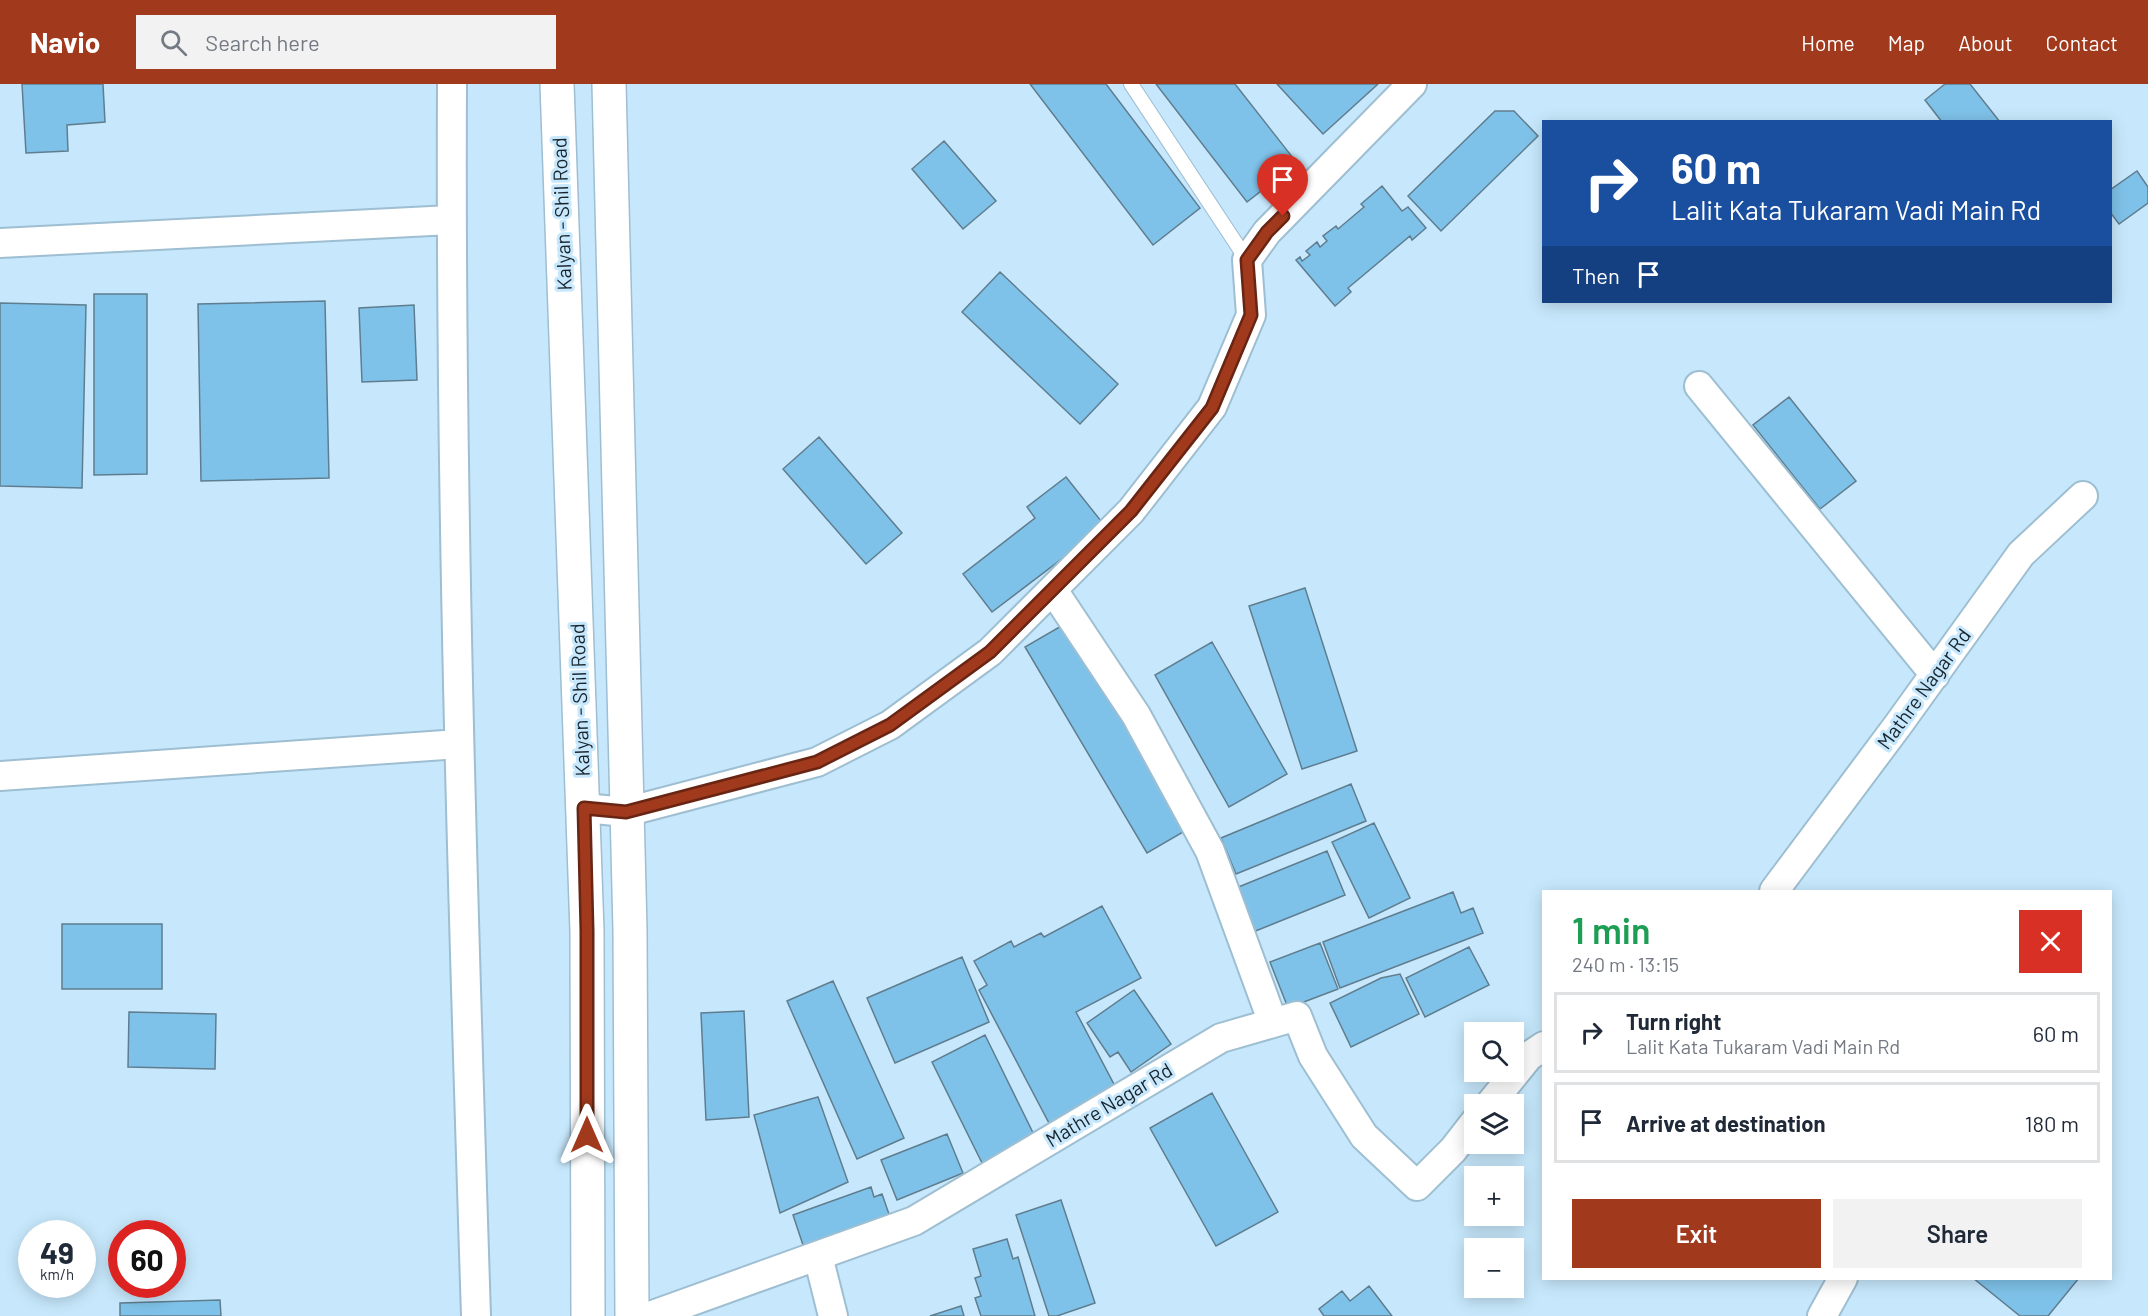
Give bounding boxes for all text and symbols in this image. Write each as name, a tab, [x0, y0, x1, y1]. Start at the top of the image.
search box	[136, 15, 556, 69]
text: Navio	[30, 25, 100, 59]
icon: search	[157, 26, 190, 59]
text: Search here	[205, 29, 320, 55]
text: Home	[1801, 30, 1855, 55]
text: Map	[1888, 30, 1925, 55]
text: About	[1958, 30, 2013, 55]
text: Contact	[2046, 30, 2118, 55]
street label: Kalyan - Shil Road	[546, 137, 576, 291]
text: 60 m	[1671, 142, 1761, 192]
icon: right	[1572, 144, 1650, 222]
pin	[1257, 154, 1308, 216]
icon: arrive	[1266, 163, 1299, 196]
text: Lalit Kata Tukaram Vadi Main Rd	[1671, 193, 2041, 225]
icon: arrive	[1632, 258, 1665, 291]
text: Then	[1572, 262, 1620, 288]
street label: Kalyan - Shil Road	[564, 623, 594, 777]
street label: Mathre Nagar Rd	[1871, 623, 1975, 753]
text: 1 min	[1572, 908, 1651, 951]
button: close	[2019, 910, 2082, 973]
text: 240 m · 13:15	[1572, 952, 1679, 976]
text: Turn right	[1626, 1008, 1721, 1034]
icon: right	[1575, 1016, 1608, 1049]
text: 60 m	[2033, 1020, 2079, 1046]
map controls	[1464, 1022, 1524, 1298]
button: search	[1464, 1022, 1524, 1082]
text: Lalit Kata Tukaram Vadi Main Rd	[1626, 1034, 1900, 1058]
street label: Mathre Nagar Rd	[1041, 1057, 1176, 1151]
button: layers	[1464, 1094, 1524, 1154]
position arrow	[555, 1103, 619, 1167]
icon: arrive	[1575, 1106, 1608, 1139]
text: Arrive at destination	[1626, 1110, 1825, 1136]
text: 180 m	[2025, 1110, 2079, 1136]
button: +	[1464, 1166, 1524, 1226]
button: Exit	[1572, 1199, 1821, 1268]
button: Share	[1833, 1199, 2082, 1268]
speed limit sign: 60	[108, 1220, 186, 1298]
text: 49	[40, 1234, 74, 1270]
button: −	[1464, 1238, 1524, 1298]
text: km/h	[40, 1265, 74, 1283]

